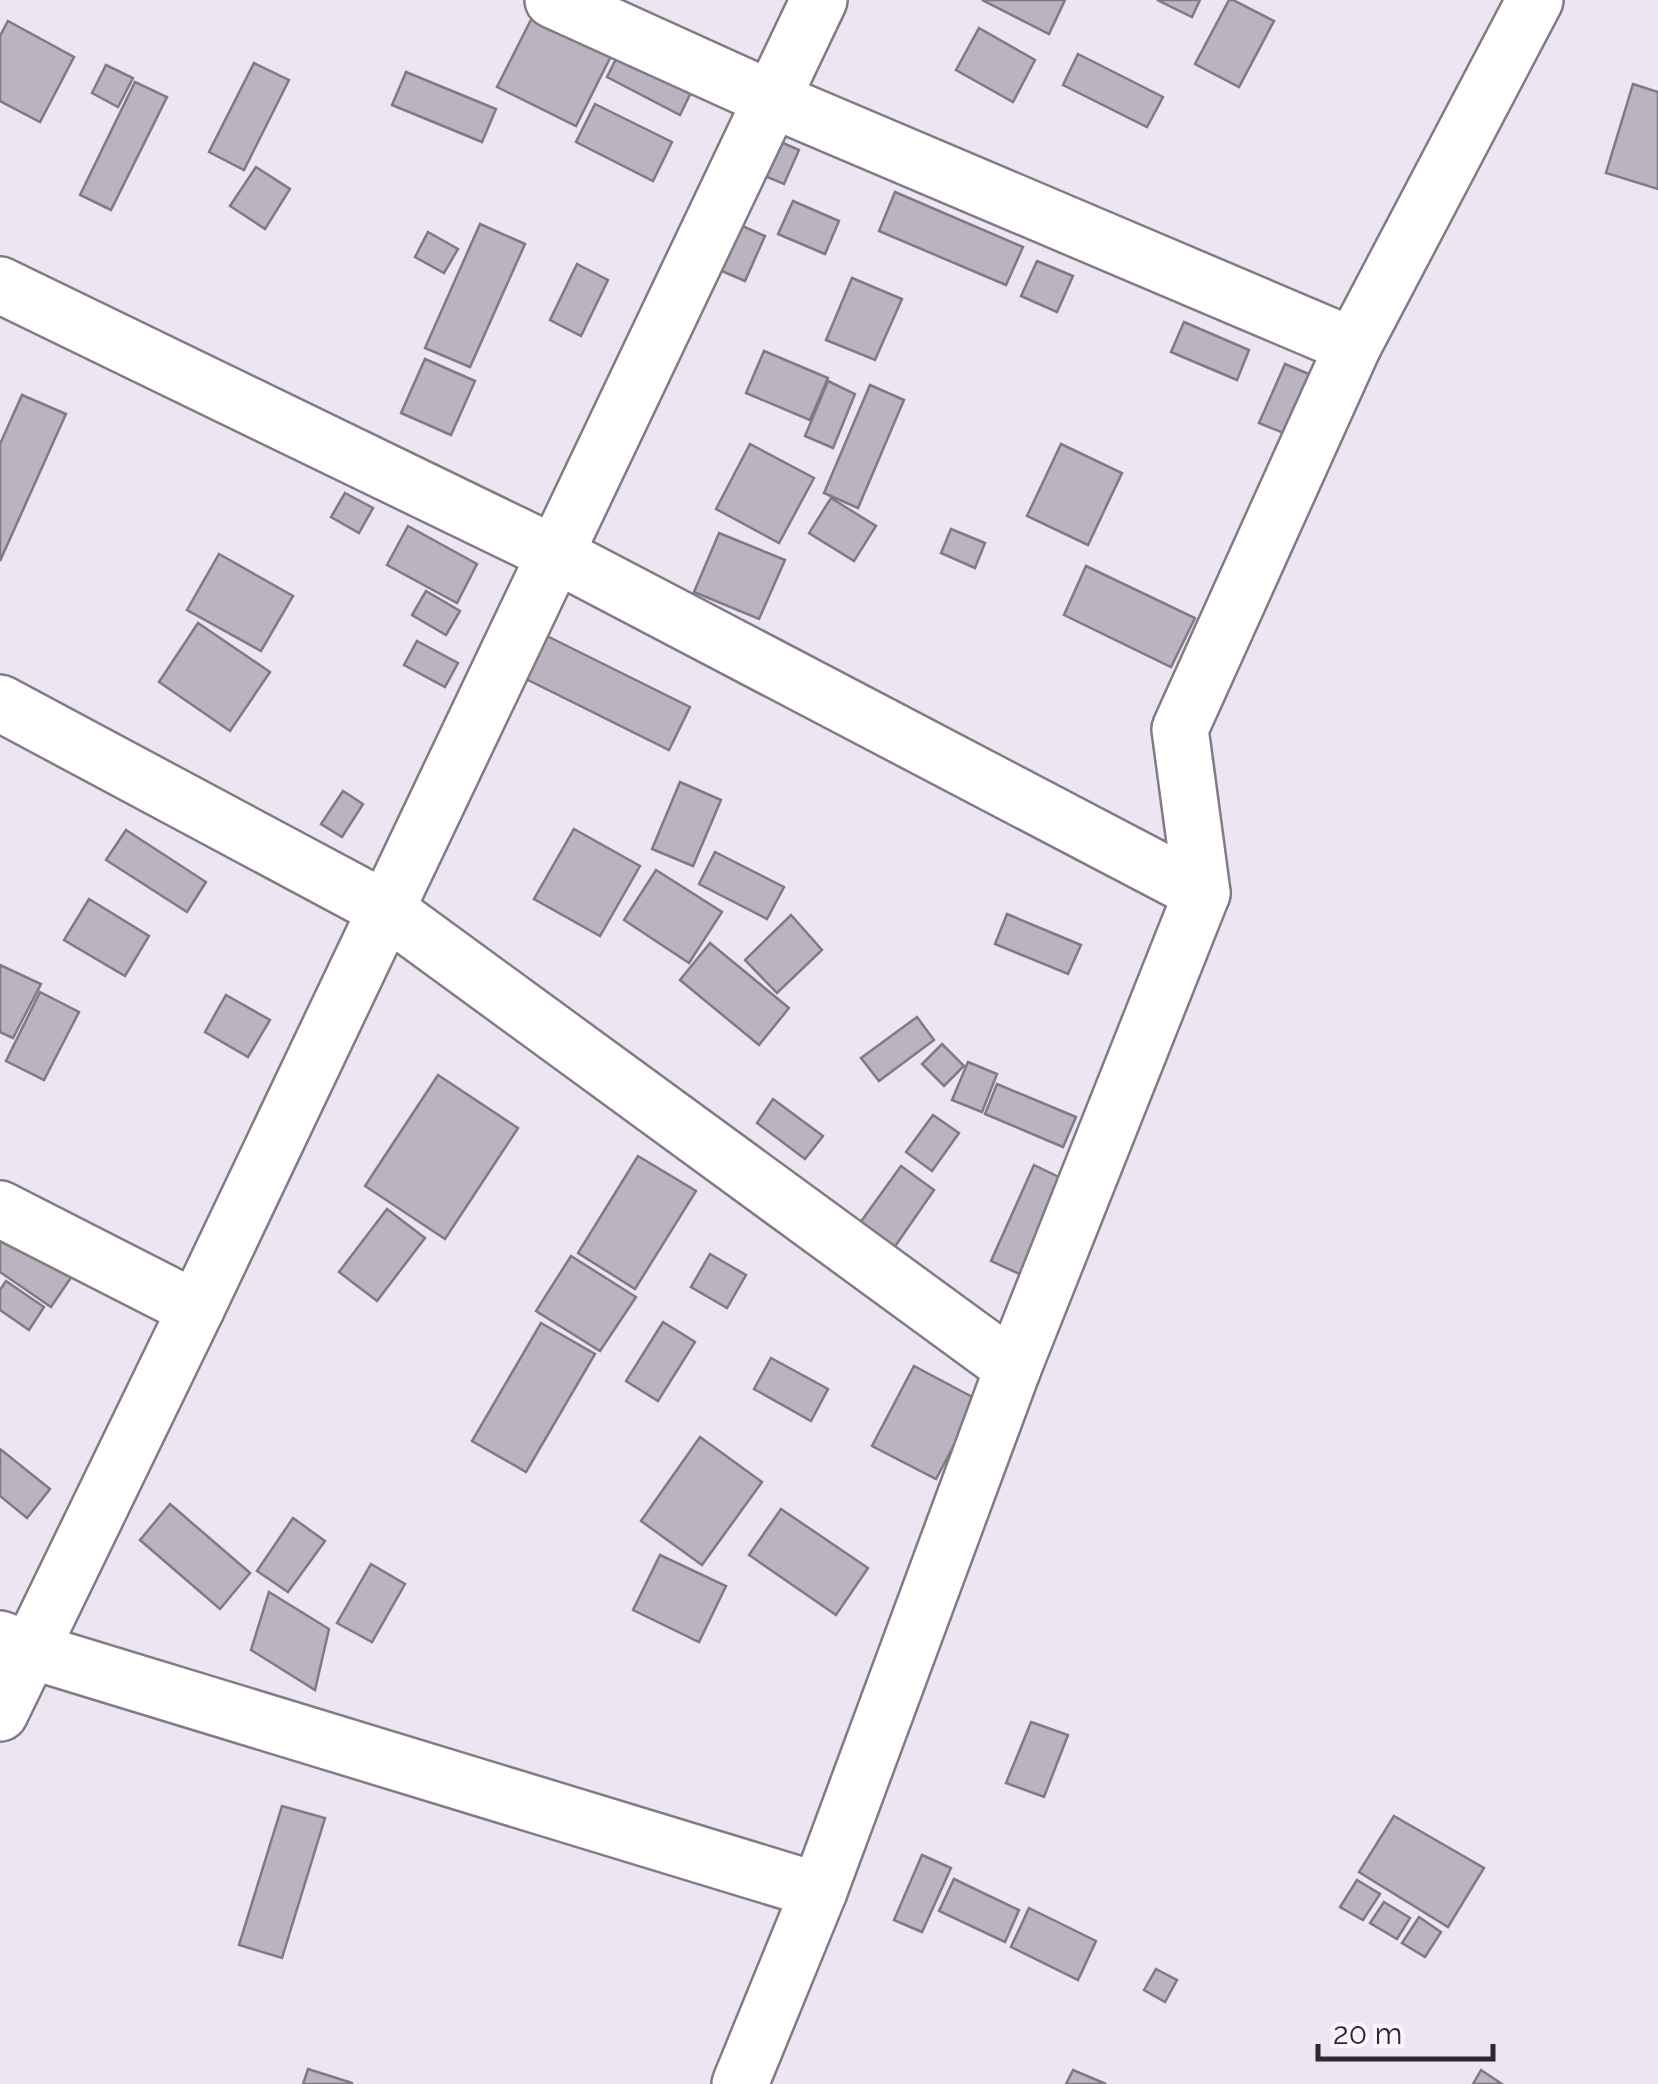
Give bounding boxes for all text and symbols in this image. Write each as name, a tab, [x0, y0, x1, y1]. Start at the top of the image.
scale bar	[1318, 1999, 1493, 2061]
text: 20 m	[1333, 2016, 1402, 2051]

